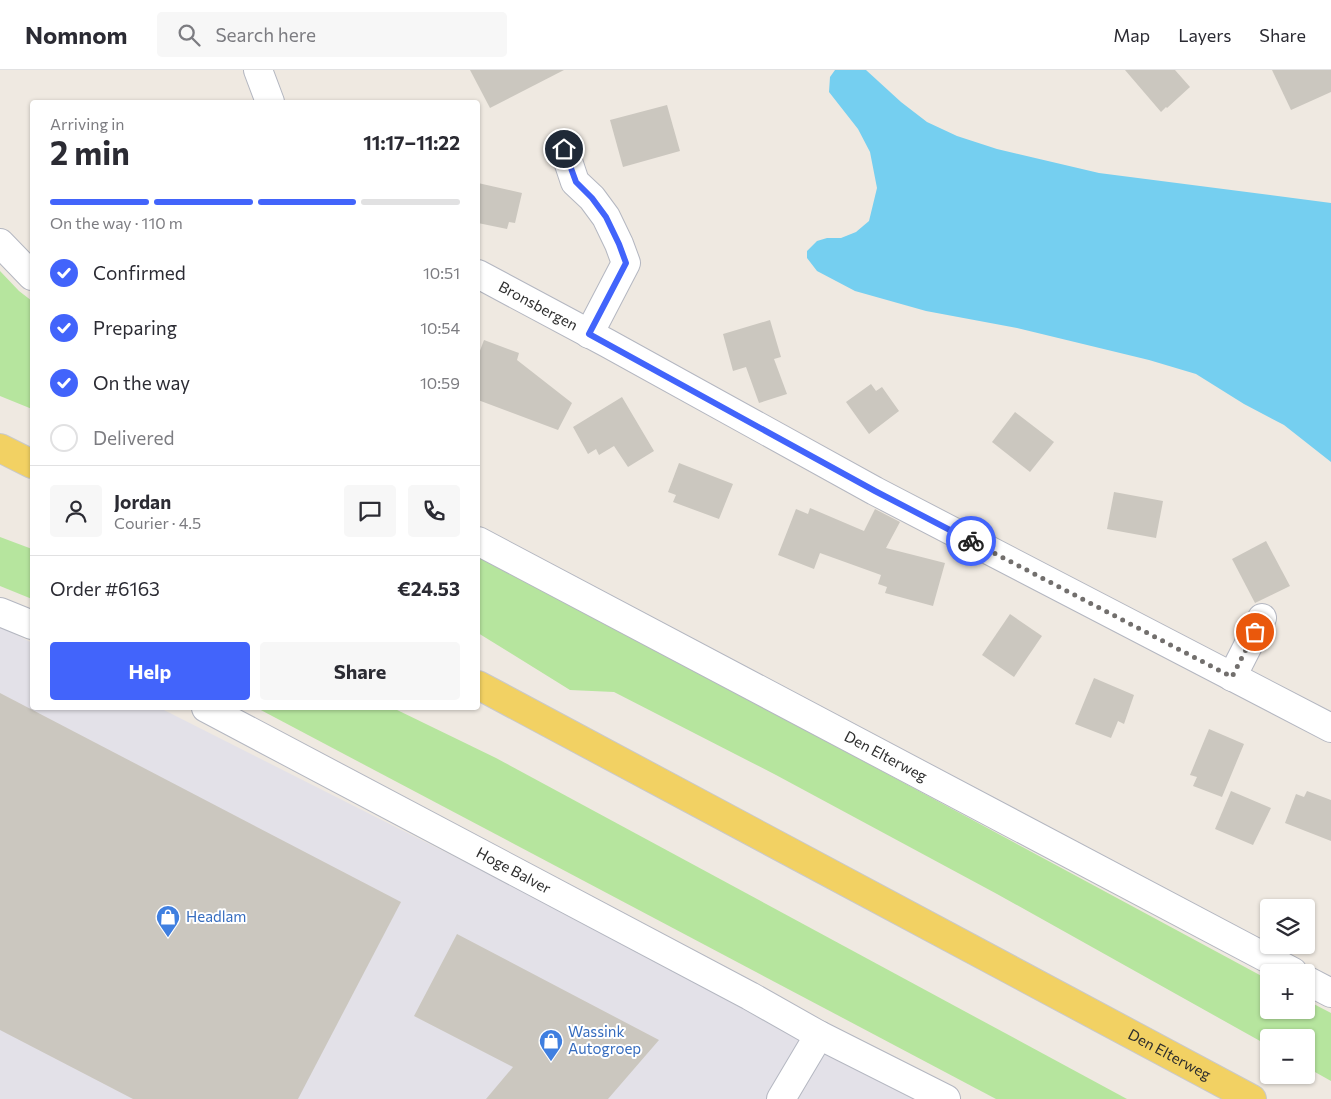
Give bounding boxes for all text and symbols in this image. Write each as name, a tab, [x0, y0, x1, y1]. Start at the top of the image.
search box	[157, 12, 507, 57]
text: Nomnom	[25, 20, 127, 49]
icon: search	[175, 21, 203, 49]
text: Search here	[215, 23, 316, 46]
text: Map	[1113, 24, 1150, 46]
text: Layers	[1178, 24, 1231, 46]
text: Share	[1259, 24, 1306, 46]
text: Arriving in	[50, 114, 124, 133]
pin	[543, 128, 585, 170]
text: 11:17–11:22	[363, 131, 460, 154]
text: 2 min	[50, 132, 130, 172]
icon: home	[550, 135, 578, 163]
text: On the way · 110 m	[50, 213, 183, 232]
icon: check	[50, 259, 78, 287]
text: Confirmed	[93, 261, 186, 284]
text: 10:51	[423, 263, 460, 282]
street label: Bronsbergen	[496, 277, 581, 334]
icon: check	[50, 314, 78, 342]
text: Preparing	[93, 316, 177, 339]
text: 10:54	[420, 318, 460, 337]
icon: check	[50, 369, 78, 397]
text: On the way	[93, 371, 190, 394]
text: 10:59	[420, 373, 460, 392]
text: Delivered	[93, 426, 174, 449]
button: person	[50, 485, 102, 537]
button: chat	[344, 485, 396, 537]
button: phone	[408, 485, 460, 537]
text: Jordan	[114, 490, 171, 513]
text: Courier · 4.5	[114, 513, 201, 532]
courier	[946, 516, 996, 566]
icon: bike	[957, 527, 985, 555]
text: Order #6163	[50, 577, 160, 600]
text: €24.53	[397, 577, 460, 600]
pin	[1234, 611, 1276, 653]
icon: bag	[1241, 618, 1269, 646]
button: Help	[50, 642, 250, 700]
button: Share	[260, 642, 460, 700]
street label: Den Elterweg	[842, 726, 930, 785]
street label: Hoge Balver	[474, 843, 554, 897]
map controls	[1260, 899, 1315, 1084]
button: layers	[1260, 899, 1315, 954]
shop icon: Headlam	[155, 904, 181, 938]
place label: Headlam	[186, 907, 246, 925]
button: +	[1260, 964, 1315, 1019]
place label: Wassink Autogroep	[568, 1022, 641, 1057]
street label: Den Elterweg	[1125, 1025, 1214, 1083]
shop icon: Wassink Autogroep	[538, 1028, 564, 1062]
button: −	[1260, 1029, 1315, 1084]

